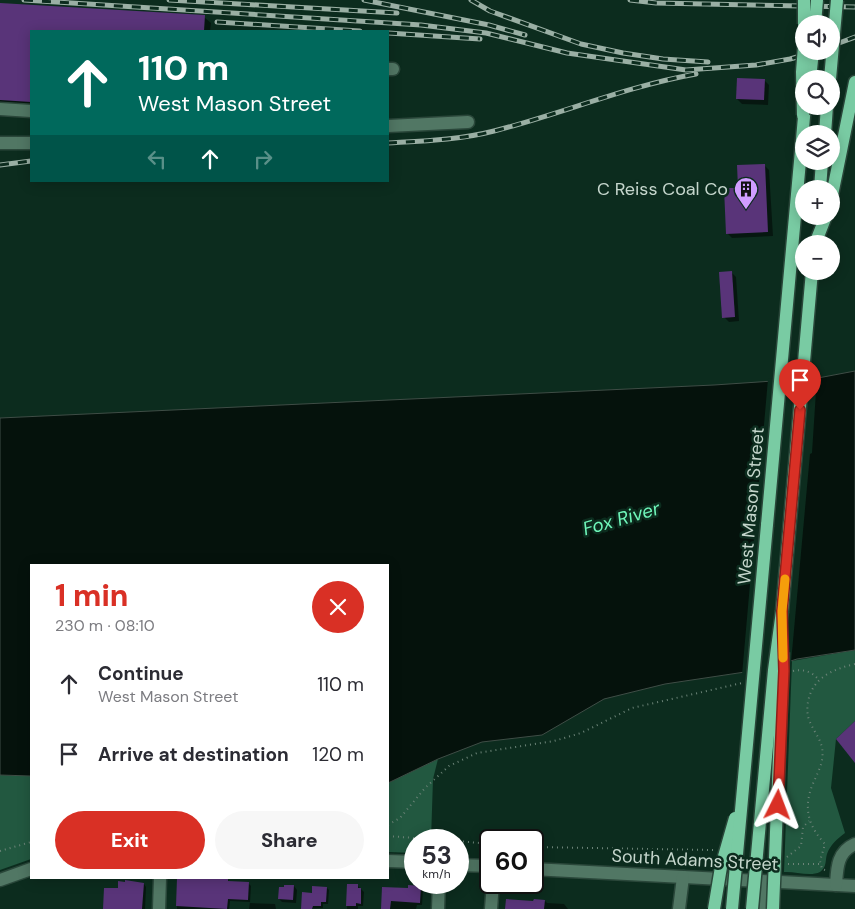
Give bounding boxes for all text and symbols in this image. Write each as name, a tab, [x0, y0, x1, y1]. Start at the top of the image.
map controls	[795, 15, 840, 280]
button: sound	[795, 15, 840, 60]
text: 110 m	[138, 45, 229, 91]
icon: ahead	[55, 50, 120, 115]
button: search	[795, 70, 840, 115]
text: West Mason Street	[138, 89, 331, 118]
button: layers	[795, 125, 840, 170]
icon: left	[143, 145, 171, 173]
icon: ahead	[196, 145, 224, 173]
icon: right	[249, 145, 277, 173]
building icon: C Reiss Coal Co	[733, 176, 759, 210]
place label: C Reiss Coal Co	[597, 177, 728, 201]
button: +	[795, 180, 840, 225]
button: −	[795, 235, 840, 280]
pin	[779, 359, 821, 410]
icon: arrive	[786, 366, 814, 394]
street label: West Mason Street	[732, 426, 770, 586]
water label: Fox River	[580, 495, 663, 541]
text: 1 min	[55, 576, 128, 615]
button: close	[312, 581, 364, 633]
text: 230 m · 08:10	[55, 615, 155, 636]
text: Continue	[98, 661, 184, 686]
icon: ahead	[55, 670, 83, 698]
text: 110 m	[317, 672, 364, 697]
text: West Mason Street	[98, 686, 238, 707]
icon: arrive	[55, 740, 83, 768]
text: Arrive at destination	[98, 742, 289, 767]
text: 120 m	[312, 742, 364, 767]
position arrow	[751, 778, 803, 830]
button: Exit	[55, 811, 205, 869]
button: Share	[215, 811, 364, 869]
speed limit sign: 60	[479, 829, 544, 894]
text: 53	[421, 839, 452, 872]
street label: South Adams Street	[611, 844, 779, 876]
text: km/h	[422, 866, 451, 882]

